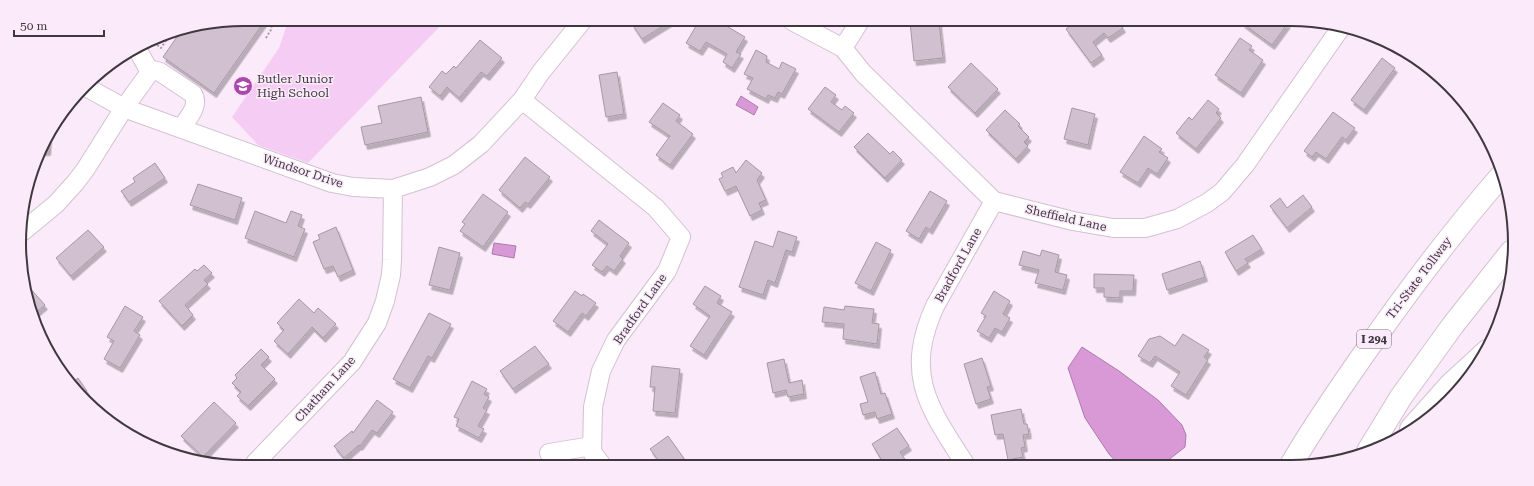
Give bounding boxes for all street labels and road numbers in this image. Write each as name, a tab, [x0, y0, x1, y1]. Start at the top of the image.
street label: Windsor Drive	[261, 151, 345, 191]
street label: Sheffield Lane	[1024, 202, 1108, 234]
street label: Bradford Lane	[932, 225, 984, 305]
street label: Tri-State Tollway	[1384, 233, 1455, 322]
street label: Bradford Lane	[611, 271, 670, 347]
road number: I 294	[1357, 330, 1391, 348]
street label: Chatham Lane	[292, 353, 359, 425]

